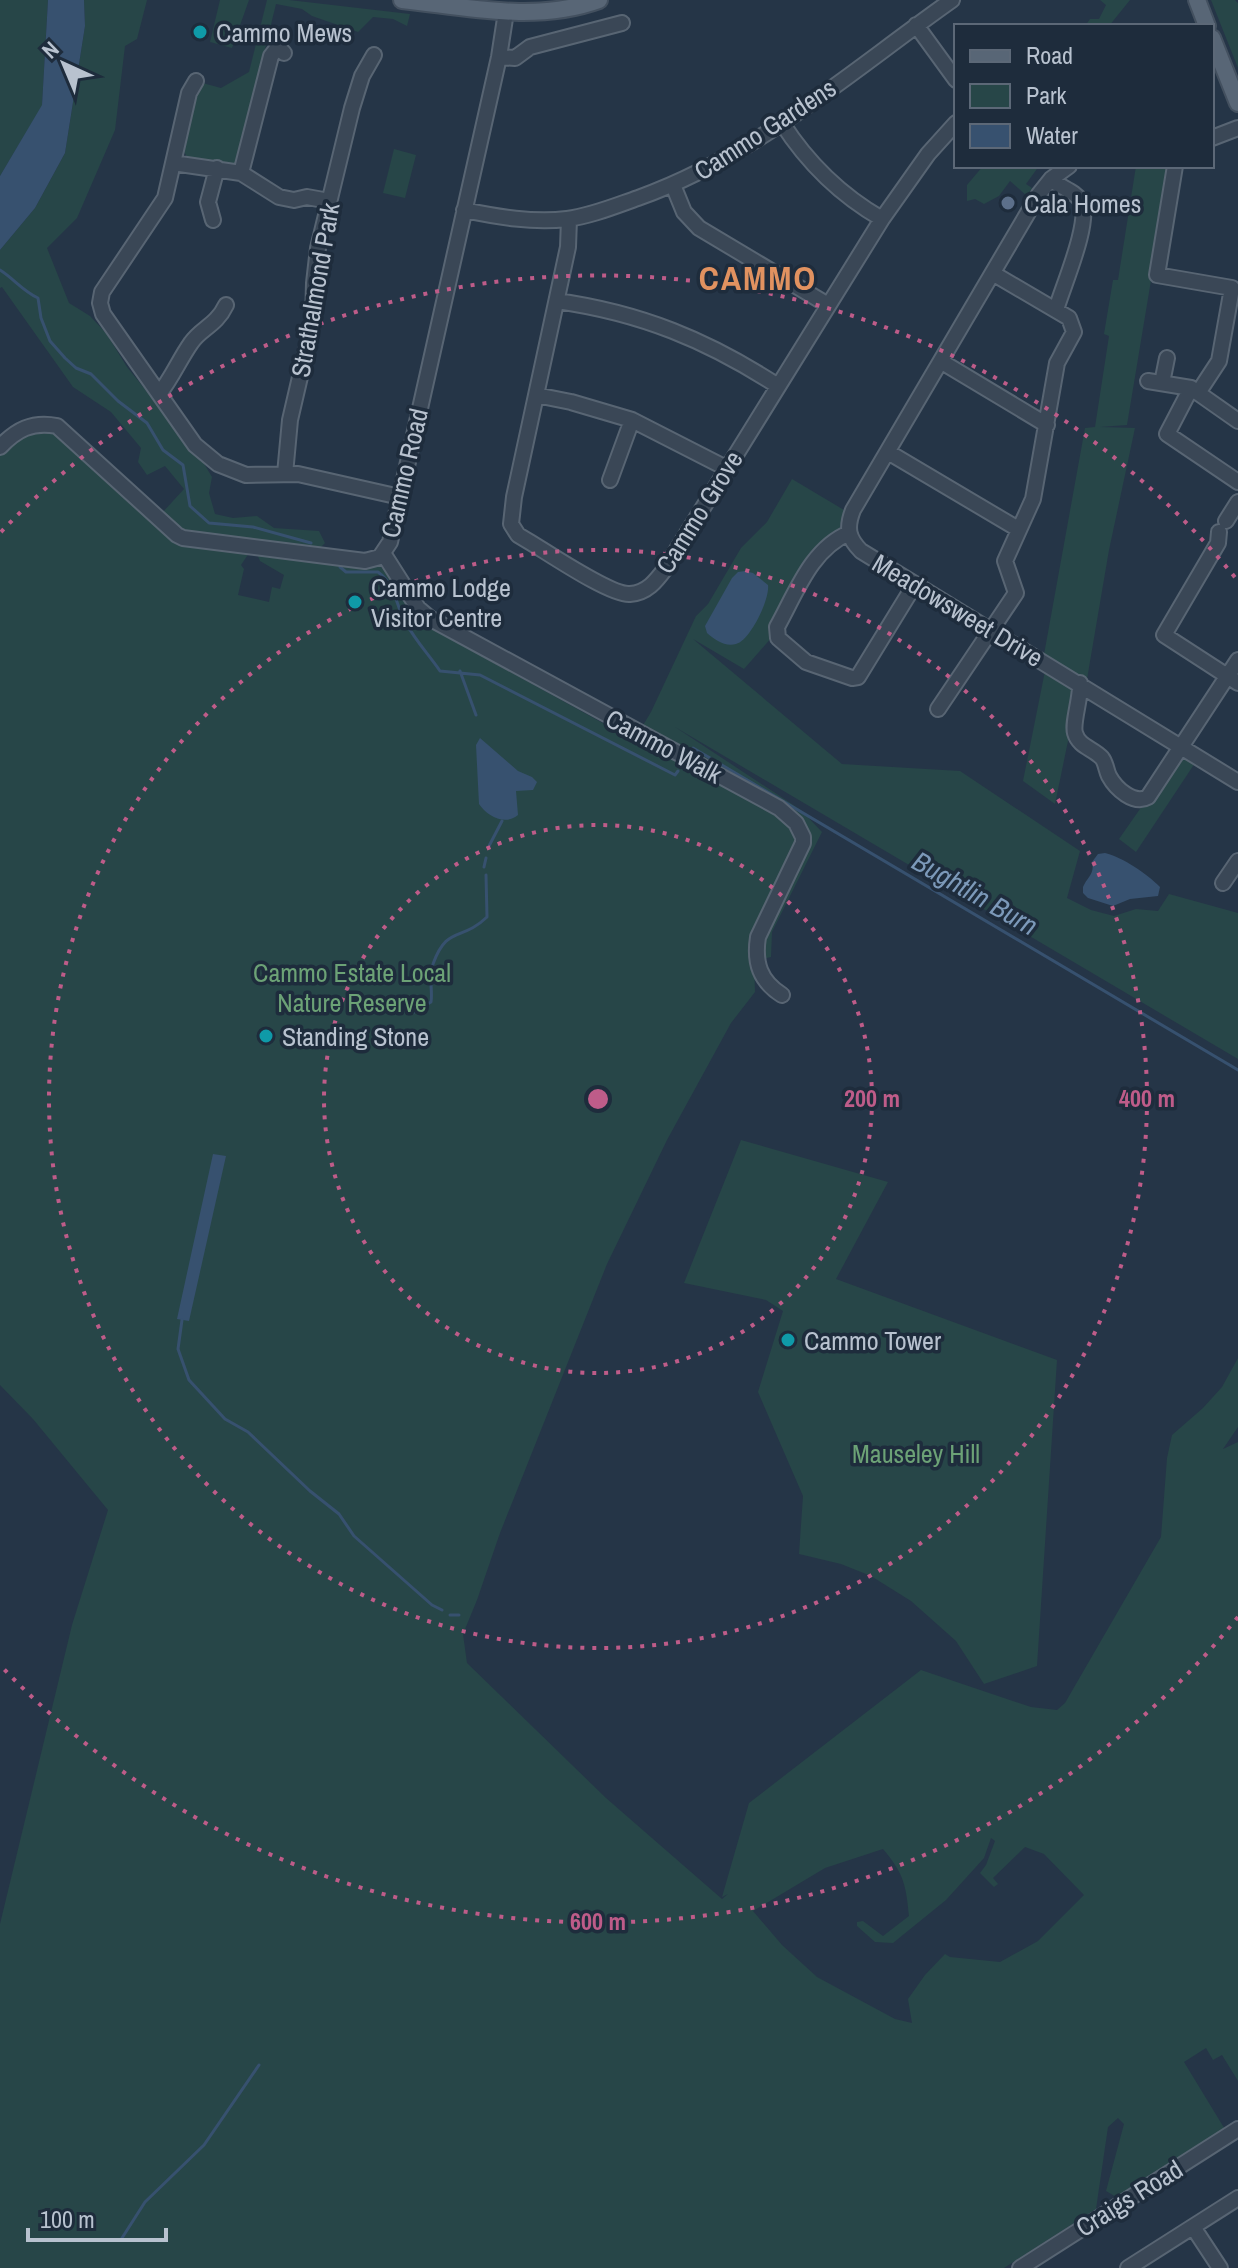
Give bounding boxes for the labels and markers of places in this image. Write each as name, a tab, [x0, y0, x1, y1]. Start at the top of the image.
place label: Cammo Mews	[216, 15, 352, 50]
marker: Cammo Mews	[191, 23, 209, 41]
place label: Cala Homes	[1024, 186, 1141, 221]
marker: Cala Homes	[999, 194, 1017, 212]
place label: Cammo Lodge Visitor Centre	[371, 570, 511, 635]
marker: Cammo Lodge Visitor Centre	[346, 593, 364, 611]
place label: Standing Stone	[282, 1019, 429, 1054]
marker: Standing Stone	[257, 1027, 275, 1045]
centre of rings	[584, 1085, 612, 1113]
place label: Cammo Tower	[804, 1323, 941, 1358]
marker: Cammo Tower	[779, 1331, 797, 1349]

